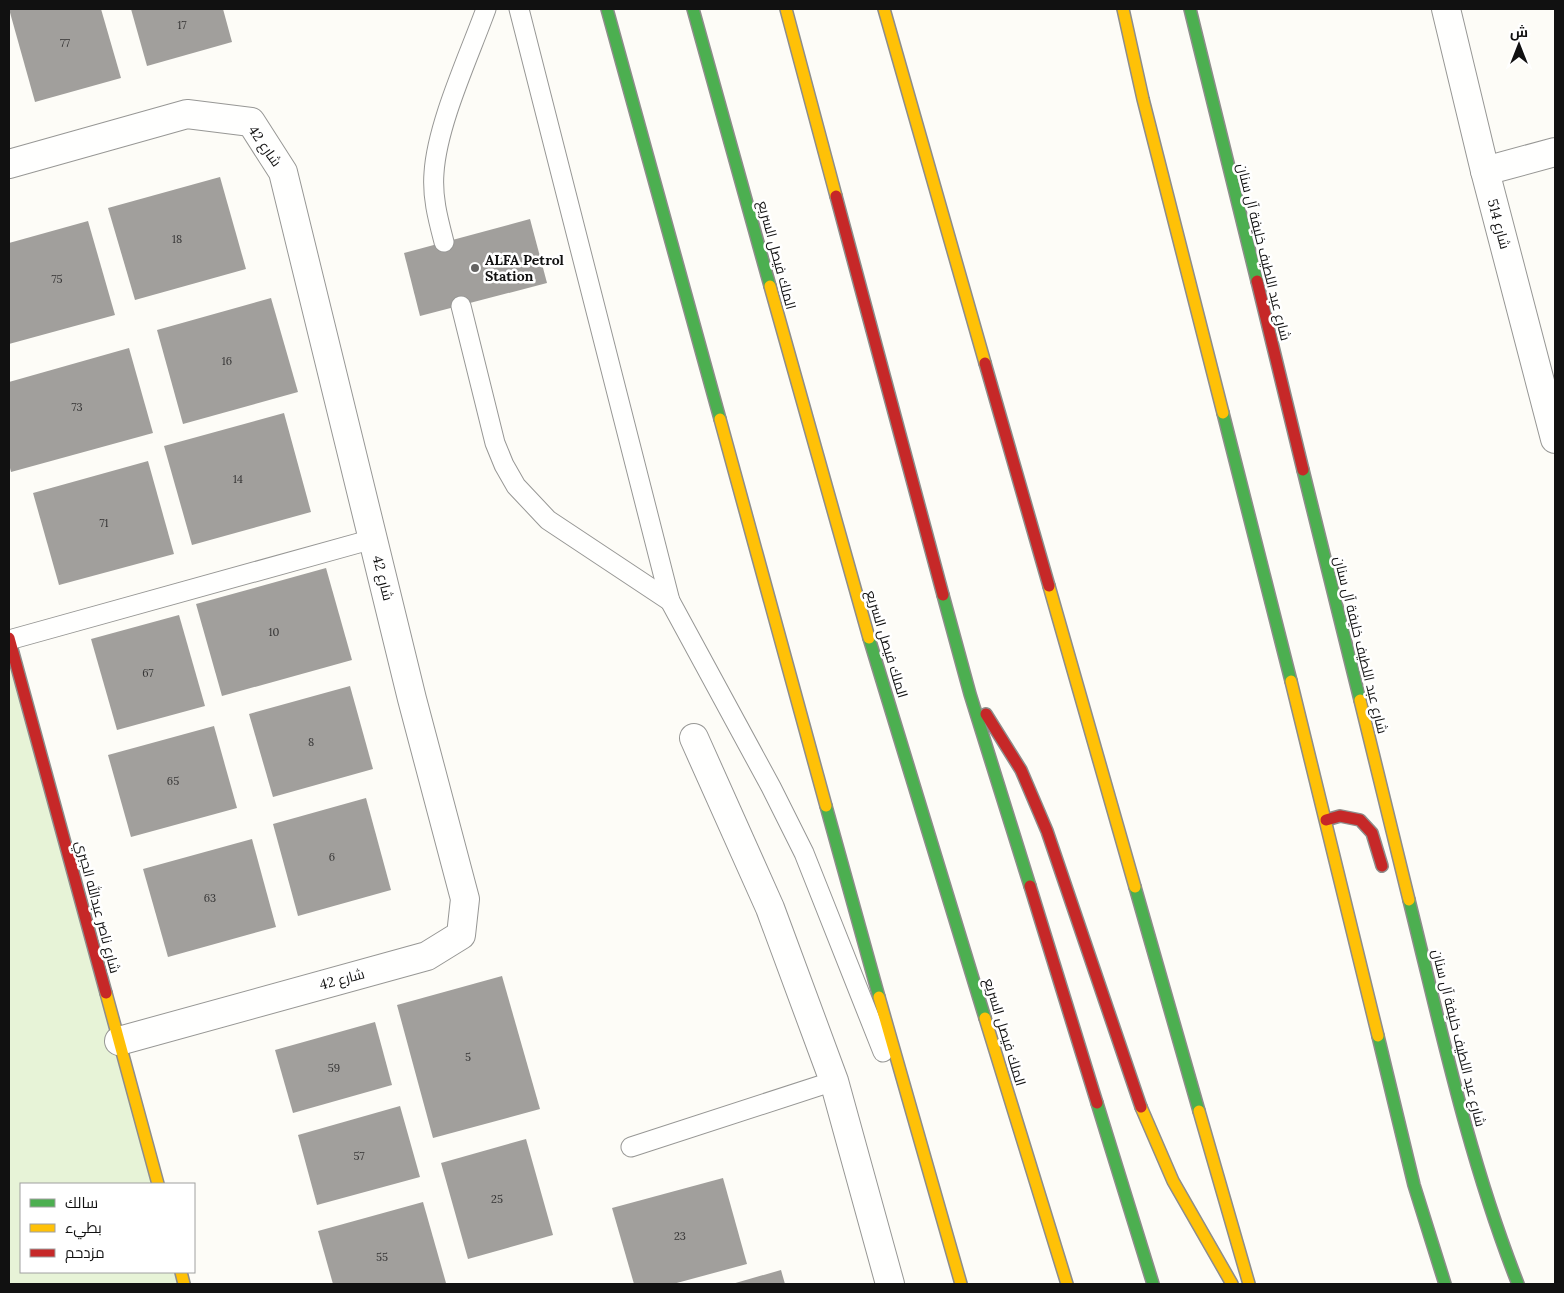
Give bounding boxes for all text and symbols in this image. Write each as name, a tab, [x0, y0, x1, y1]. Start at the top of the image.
house number: 17	[177, 18, 187, 32]
north arrow	[1494, 20, 1544, 70]
text: ش	[1510, 23, 1528, 41]
house number: 77	[60, 36, 70, 50]
street label: شارع 42	[244, 122, 286, 170]
street label: شارع عبد اللطيف خليفة آل سنان	[1233, 161, 1295, 343]
street label: شارع 514	[1484, 197, 1514, 251]
street label: الملك فيصل السريع	[754, 199, 800, 311]
house number: 18	[172, 232, 182, 246]
place label: ALFA Petrol Station	[485, 251, 565, 285]
marker: ALFA Petrol Station	[469, 262, 481, 274]
house number: 75	[51, 272, 63, 286]
house number: 16	[222, 354, 232, 368]
house number: 73	[71, 400, 83, 414]
house number: 14	[233, 472, 243, 486]
house number: 71	[99, 516, 109, 530]
street label: شارع 42	[369, 554, 397, 602]
street label: شارع عبد اللطيف خليفة آل سنان	[1330, 554, 1392, 736]
street label: الملك فيصل السريع	[862, 588, 912, 700]
house number: 10	[269, 625, 280, 639]
house number: 67	[142, 666, 154, 680]
house number: 8	[308, 735, 314, 749]
house number: 65	[167, 774, 179, 788]
street label: شارع ناصر عبدالله الجبري	[69, 839, 124, 976]
house number: 6	[329, 850, 335, 864]
house number: 63	[204, 891, 216, 905]
street label: شارع عبد اللطيف خليفة آل سنان	[1428, 947, 1490, 1129]
street label: شارع 42	[317, 964, 367, 994]
street label: الملك فيصل السريع	[980, 976, 1030, 1088]
house number: 5	[465, 1050, 471, 1064]
house number: 59	[328, 1061, 340, 1075]
house number: 57	[353, 1149, 365, 1163]
legend	[20, 1183, 195, 1273]
house number: 25	[491, 1192, 503, 1206]
text: سالك	[65, 1193, 98, 1212]
text: بطيء	[65, 1218, 102, 1240]
house number: 23	[674, 1229, 686, 1243]
text: مزدحم	[65, 1243, 105, 1263]
house number: 55	[376, 1250, 388, 1264]

